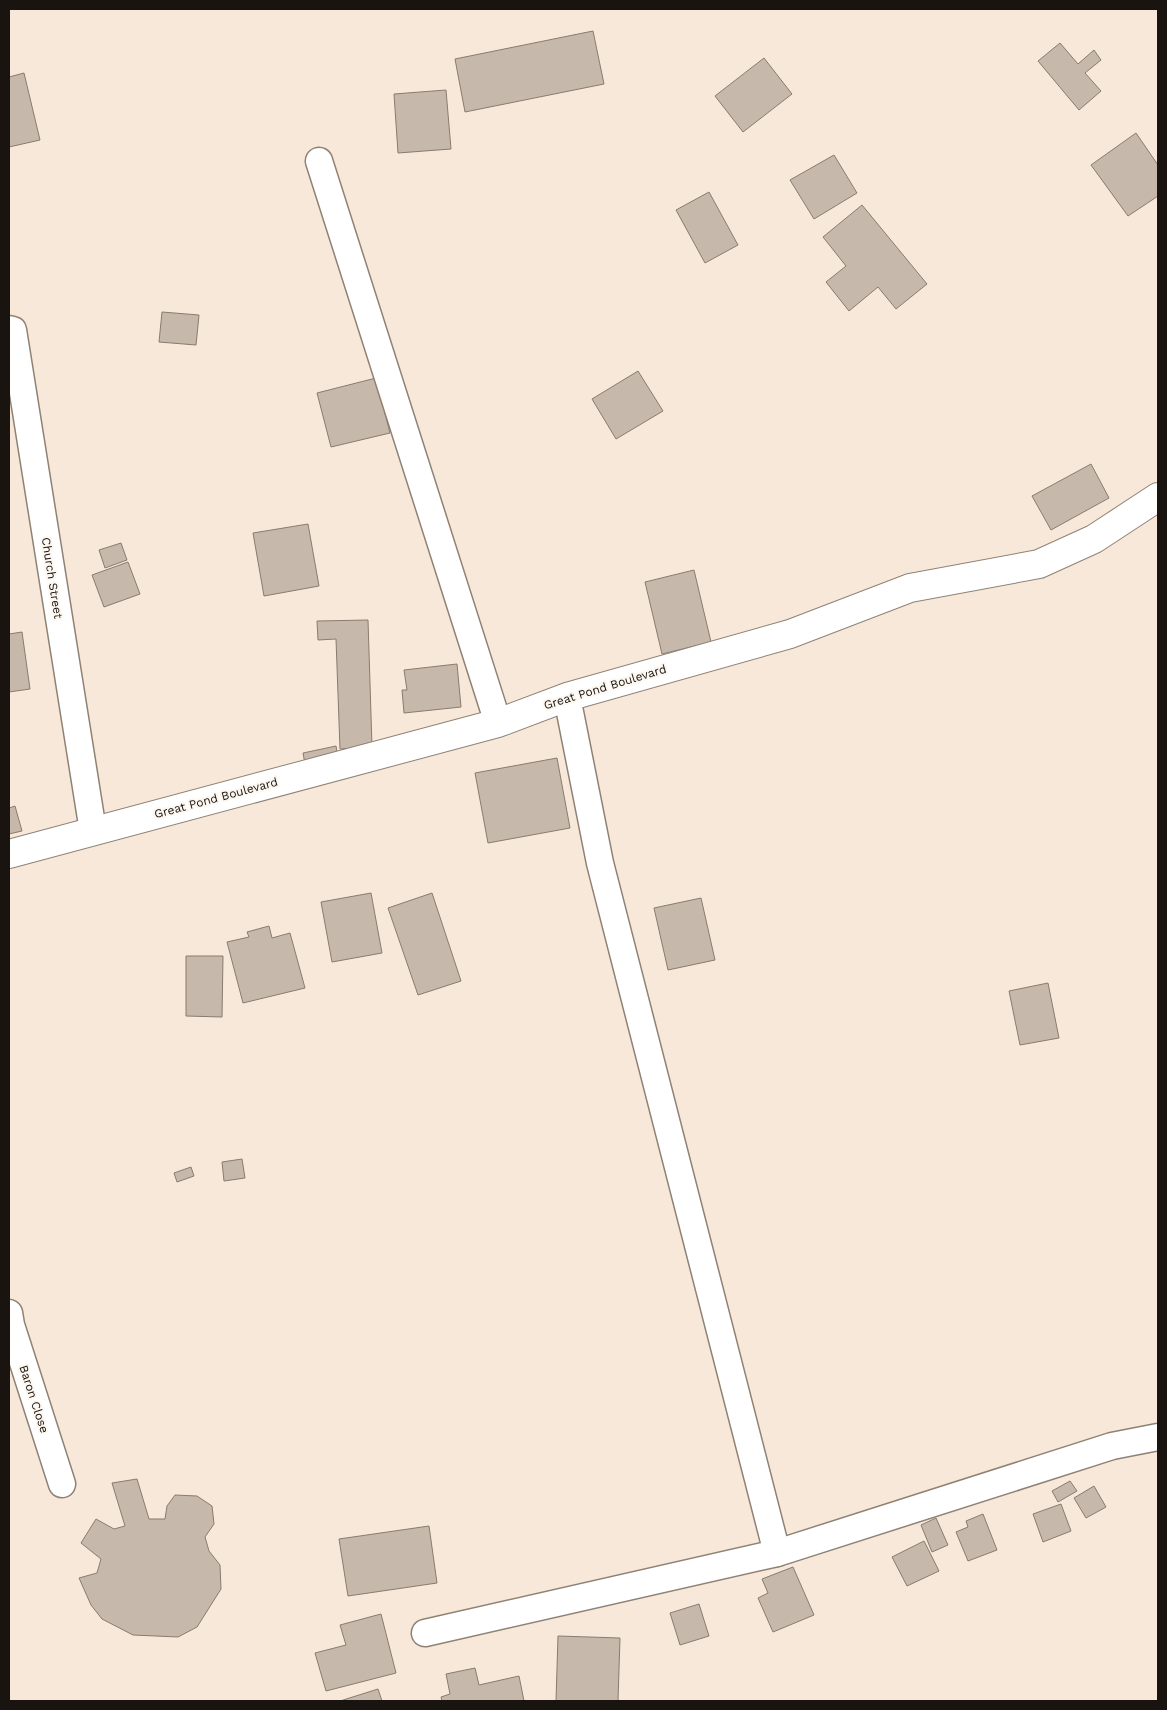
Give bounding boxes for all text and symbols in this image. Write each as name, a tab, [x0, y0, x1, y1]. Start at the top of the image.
street label: Church Street	[39, 536, 65, 620]
street label: Great Pond Boulevard	[542, 662, 668, 712]
street label: Great Pond Boulevard	[153, 775, 279, 821]
street label: Baron Close	[16, 1363, 52, 1435]

